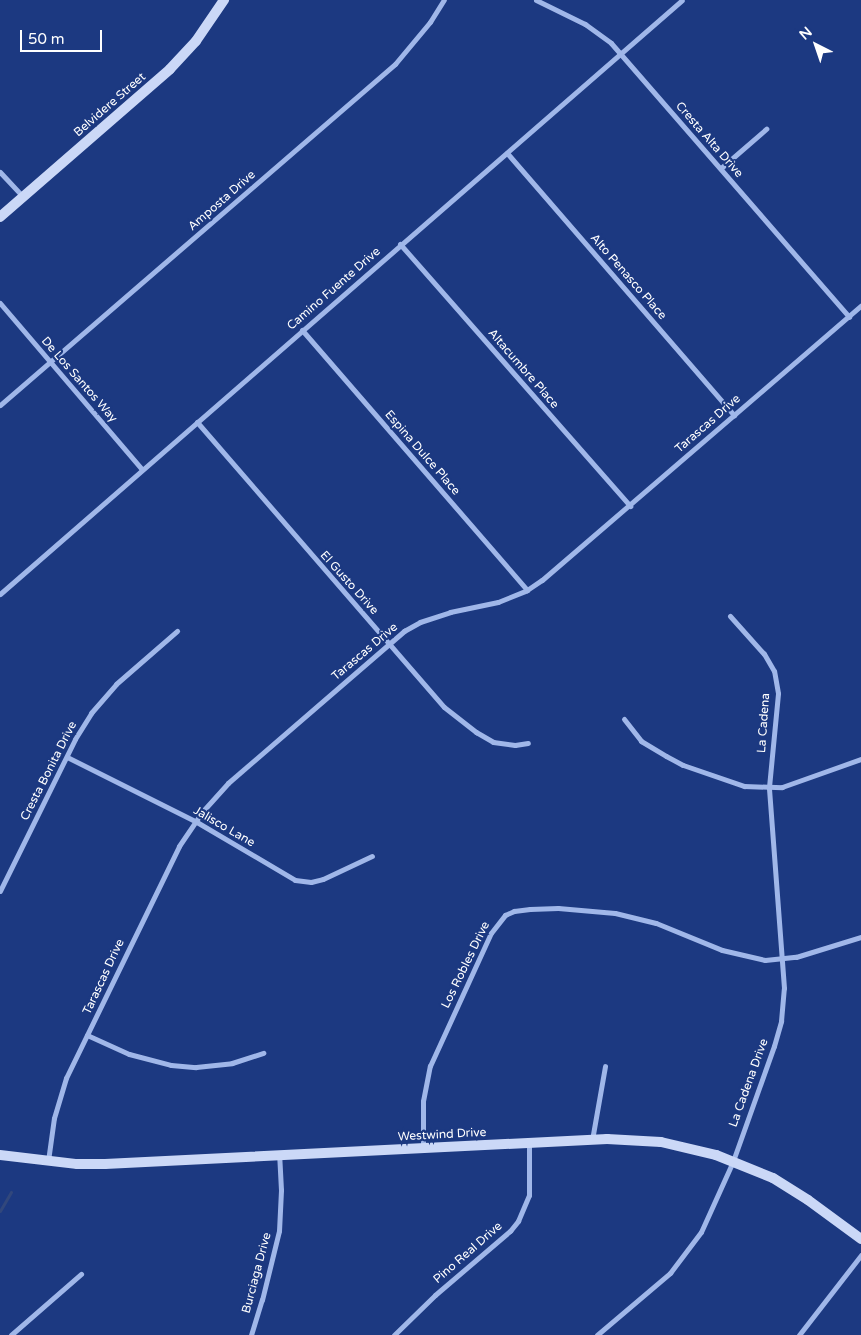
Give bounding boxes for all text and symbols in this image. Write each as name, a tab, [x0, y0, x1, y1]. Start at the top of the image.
scale bar	[22, 20, 105, 52]
north arrow	[791, 20, 841, 70]
text: N	[796, 23, 816, 43]
text: 50 m	[28, 30, 65, 48]
street label: Belvidere Street	[71, 70, 149, 140]
street label: Cresta Alta Drive	[672, 99, 746, 181]
street label: Amposta Drive	[185, 168, 259, 234]
street label: Alto Penasco Place	[587, 231, 669, 323]
street label: Camino Fuente Drive	[284, 245, 384, 333]
street label: Altacumbre Place	[485, 326, 561, 412]
street label: De Los Santos Way	[38, 334, 120, 426]
street label: Tarascas Drive	[672, 392, 744, 456]
street label: Espina Dulce Place	[381, 408, 463, 498]
street label: El Gusto Drive	[317, 548, 381, 618]
street label: Tarascas Drive	[329, 620, 401, 684]
street label: La Cadena	[755, 692, 773, 754]
street label: Cresta Bonita Drive	[18, 719, 80, 823]
street label: Jalisco Lane	[191, 804, 257, 850]
street label: Los Robles Drive	[439, 919, 493, 1011]
street label: Tarascas Drive	[80, 937, 128, 1017]
street label: La Cadena Drive	[726, 1037, 772, 1129]
street label: Westwind Drive	[397, 1125, 487, 1145]
street label: Pino Real Drive	[431, 1219, 505, 1287]
street label: Burciaga Drive	[239, 1231, 275, 1315]

